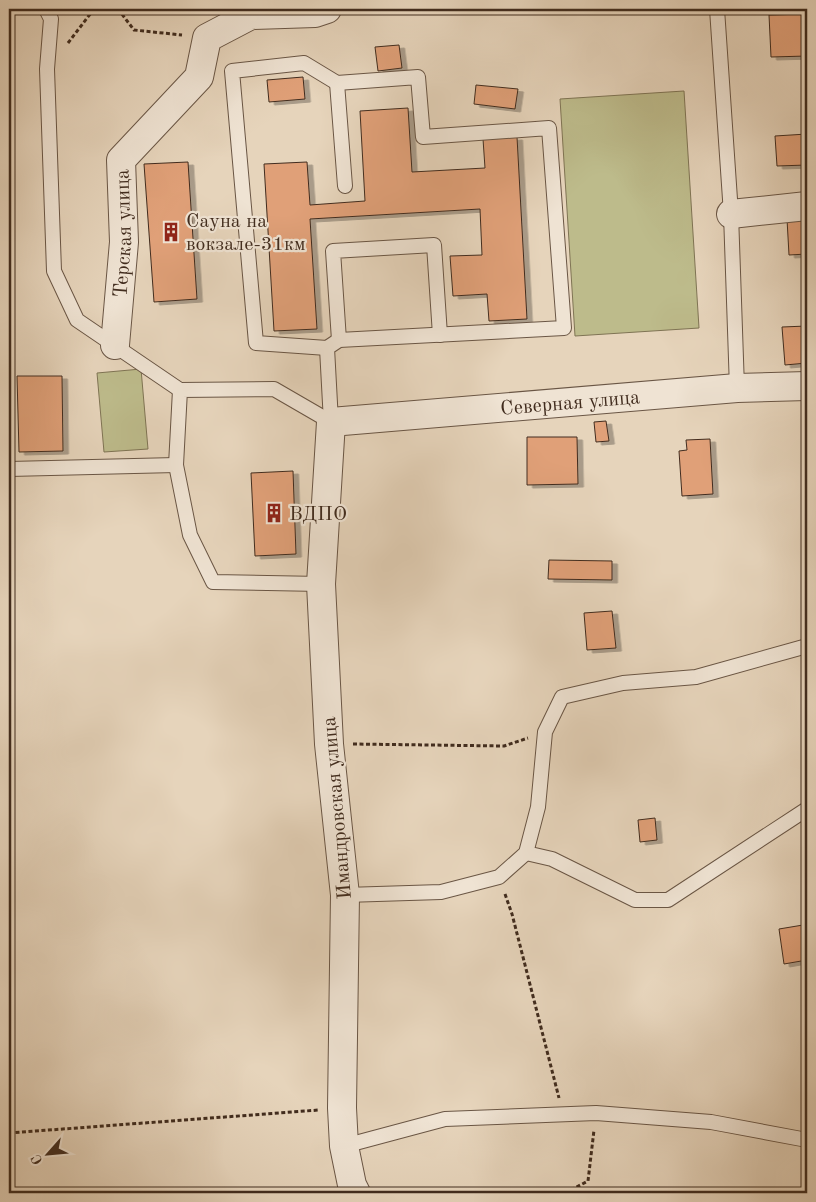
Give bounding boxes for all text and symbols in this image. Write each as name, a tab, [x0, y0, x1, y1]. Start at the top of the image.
street label: Терская улица	[111, 169, 136, 298]
place label: Сауна на вокзале-31км	[186, 212, 306, 255]
building icon: Сауна на вокзале-31км	[160, 221, 182, 243]
street label: Северная улица	[500, 388, 641, 420]
building icon: ВДПО	[263, 502, 285, 524]
place label: ВДПО	[289, 505, 347, 525]
street label: Имандровская улица	[320, 716, 356, 900]
north arrow	[22, 1130, 72, 1180]
text: С	[29, 1152, 46, 1167]

